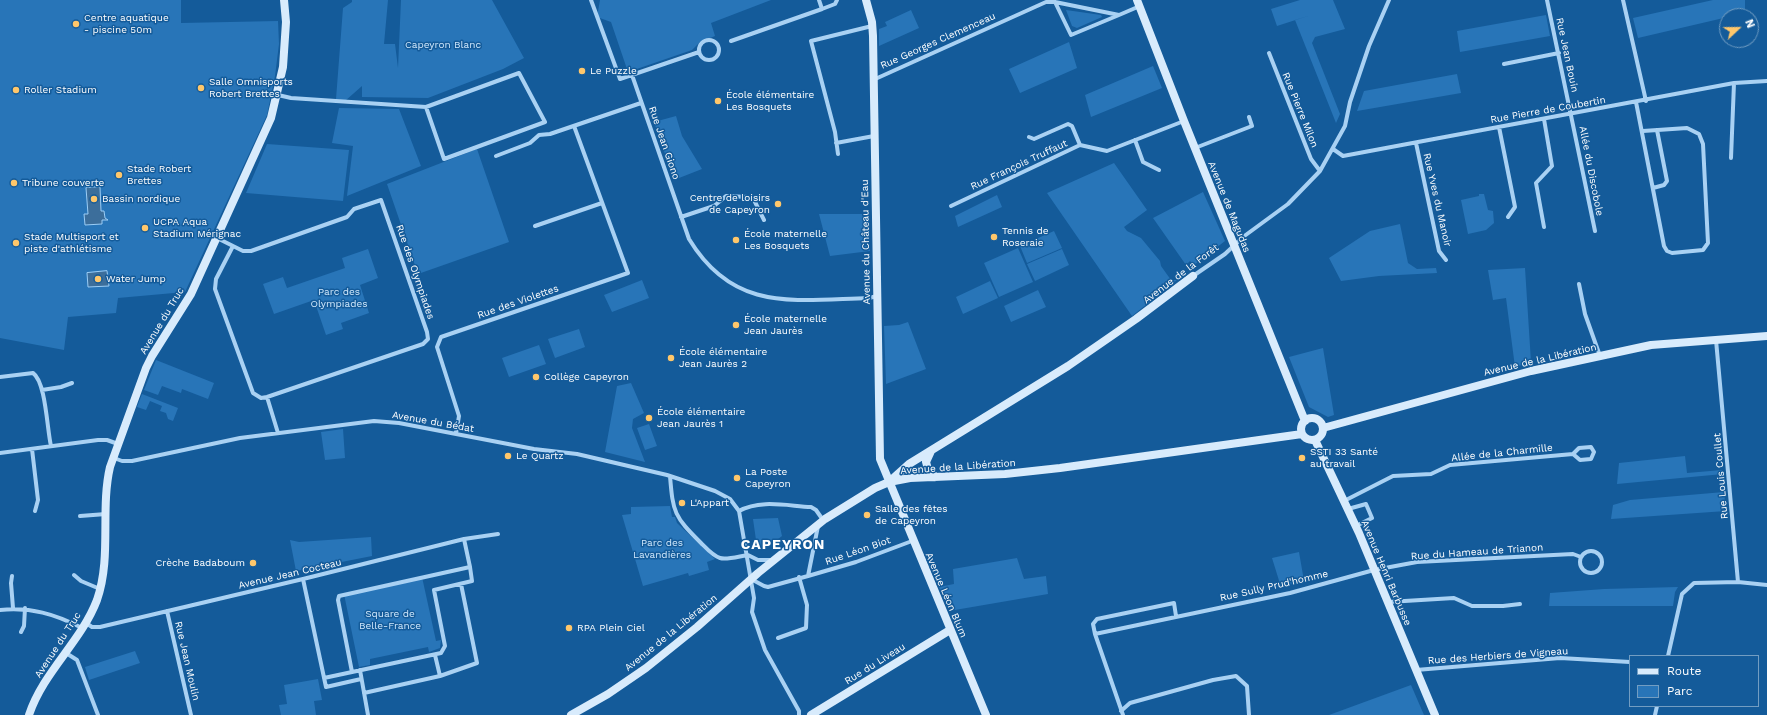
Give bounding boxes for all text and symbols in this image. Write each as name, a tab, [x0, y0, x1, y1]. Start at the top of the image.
north arrow	[1719, 8, 1759, 48]
street label: Rue Georges Clemenceau	[879, 10, 997, 72]
place label: Centre aquatique - piscine 50m	[84, 12, 169, 36]
street label: Rue Jean Bouin	[1553, 17, 1581, 93]
text: N	[1742, 17, 1757, 30]
marker: Centre aquatique - piscine 50m	[71, 19, 81, 29]
park label: Capeyron Blanc	[405, 39, 481, 51]
place label: Le Puzzle	[590, 65, 637, 77]
marker: Le Puzzle	[577, 66, 587, 76]
street label: Rue Pierre Milon	[1279, 71, 1321, 149]
place label: Salle Omnisports Robert Brettes	[209, 76, 293, 100]
marker: Salle Omnisports Robert Brettes	[196, 83, 206, 93]
place label: Roller Stadium	[24, 84, 97, 96]
marker: Roller Stadium	[11, 85, 21, 95]
place label: École élémentaire Les Bosquets	[726, 89, 814, 112]
street label: Rue Pierre de Coubertin	[1489, 94, 1607, 126]
marker: École élémentaire Les Bosquets	[713, 96, 723, 106]
street label: Rue Jean Giono	[646, 105, 682, 181]
street label: Allée du Discobole	[1576, 125, 1606, 217]
street label: Rue François Truffaut	[969, 137, 1069, 193]
street label: Rue Yves du Manoir	[1420, 152, 1454, 248]
street label: Avenue de Magudas	[1205, 160, 1253, 254]
place label: Stade Robert Brettes	[127, 163, 191, 186]
marker: Stade Robert Brettes	[114, 170, 124, 180]
place label: Tribune couverte	[22, 177, 104, 189]
marker: Tribune couverte	[9, 178, 19, 188]
street label: Avenue du Château d'Eau	[859, 179, 873, 305]
place label: Centre de loisirs de Capeyron	[690, 192, 770, 216]
place label: Bassin nordique	[102, 193, 180, 205]
marker: Bassin nordique	[89, 194, 99, 204]
marker: Centre de loisirs de Capeyron	[773, 199, 783, 209]
place label: UCPA Aqua Stadium Mérignac	[153, 216, 241, 240]
marker: UCPA Aqua Stadium Mérignac	[140, 223, 150, 233]
street label: Rue des Olympiades	[393, 223, 437, 321]
place label: Tennis de Roseraie	[1002, 225, 1048, 248]
place label: École maternelle Les Bosquets	[744, 228, 827, 252]
place label: Stade Multisport et piste d'athlétisme	[24, 231, 119, 254]
marker: Tennis de Roseraie	[989, 232, 999, 242]
marker: École maternelle Les Bosquets	[731, 235, 741, 245]
marker: Stade Multisport et piste d'athlétisme	[11, 238, 21, 248]
street label: Avenue de la Forêt	[1141, 242, 1221, 306]
place label: Water Jump	[106, 273, 166, 285]
marker: Water Jump	[93, 274, 103, 284]
street label: Rue des Violettes	[476, 282, 560, 322]
street label: Avenue du Truc	[137, 285, 187, 357]
park label: Parc des Olympiades	[311, 286, 367, 310]
place label: École maternelle Jean Jaurès	[744, 313, 827, 336]
marker: École maternelle Jean Jaurès	[731, 320, 741, 330]
street label: Avenue de la Libération	[1482, 341, 1598, 379]
place label: École élémentaire Jean Jaurès 2	[679, 346, 767, 370]
marker: École élémentaire Jean Jaurès 2	[666, 353, 676, 363]
place label: Collège Capeyron	[544, 371, 629, 383]
marker: Collège Capeyron	[531, 372, 541, 382]
place label: École élémentaire Jean Jaurès 1	[657, 406, 745, 430]
street label: Avenue du Bédat	[391, 409, 475, 435]
marker: École élémentaire Jean Jaurès 1	[644, 413, 654, 423]
street label: Rue Louis Coullet	[1711, 433, 1731, 519]
street label: Allée de la Charmille	[1451, 442, 1553, 464]
place label: SSTI 33 Santé au travail	[1310, 446, 1378, 470]
place label: Le Quartz	[516, 450, 564, 462]
marker: Le Quartz	[503, 451, 513, 461]
marker: SSTI 33 Santé au travail	[1297, 453, 1307, 463]
street label: Avenue de la Libération	[900, 457, 1016, 477]
place label: La Poste Capeyron	[745, 466, 791, 490]
marker: La Poste Capeyron	[732, 473, 742, 483]
place label: L'Appart	[690, 497, 729, 509]
marker: L'Appart	[677, 498, 687, 508]
place label: Salle des fêtes de Capeyron	[875, 503, 948, 526]
marker: Salle des fêtes de Capeyron	[862, 510, 872, 520]
street label: Avenue Henri Barbusse	[1358, 519, 1414, 627]
street label: Rue Léon Biot	[824, 534, 892, 568]
park label: Parc des Lavandières	[633, 537, 691, 560]
district label: CAPEYRON	[741, 537, 825, 553]
street label: Rue du Hameau de Trianon	[1410, 541, 1544, 563]
street label: Avenue Léon Blum	[923, 551, 969, 639]
street label: Avenue Jean Cocteau	[237, 556, 343, 592]
place label: Crèche Badaboum	[155, 557, 245, 569]
marker: Crèche Badaboum	[248, 558, 258, 568]
street label: Rue Sully Prud'homme	[1219, 568, 1329, 604]
street label: Avenue de la Libération	[622, 592, 720, 674]
park label: Square de Belle-France	[359, 608, 421, 632]
street label: Avenue du Truc	[32, 610, 84, 680]
street label: Rue Jean Moulin	[172, 620, 202, 702]
place label: RPA Plein Ciel	[577, 622, 645, 634]
marker: RPA Plein Ciel	[564, 623, 574, 633]
street label: Rue du Liveau	[842, 641, 908, 687]
street label: Rue des Herbiers de Vigneau	[1427, 645, 1569, 667]
legend	[1629, 655, 1759, 707]
text: Route	[1667, 664, 1701, 678]
text: Parc	[1667, 684, 1693, 698]

